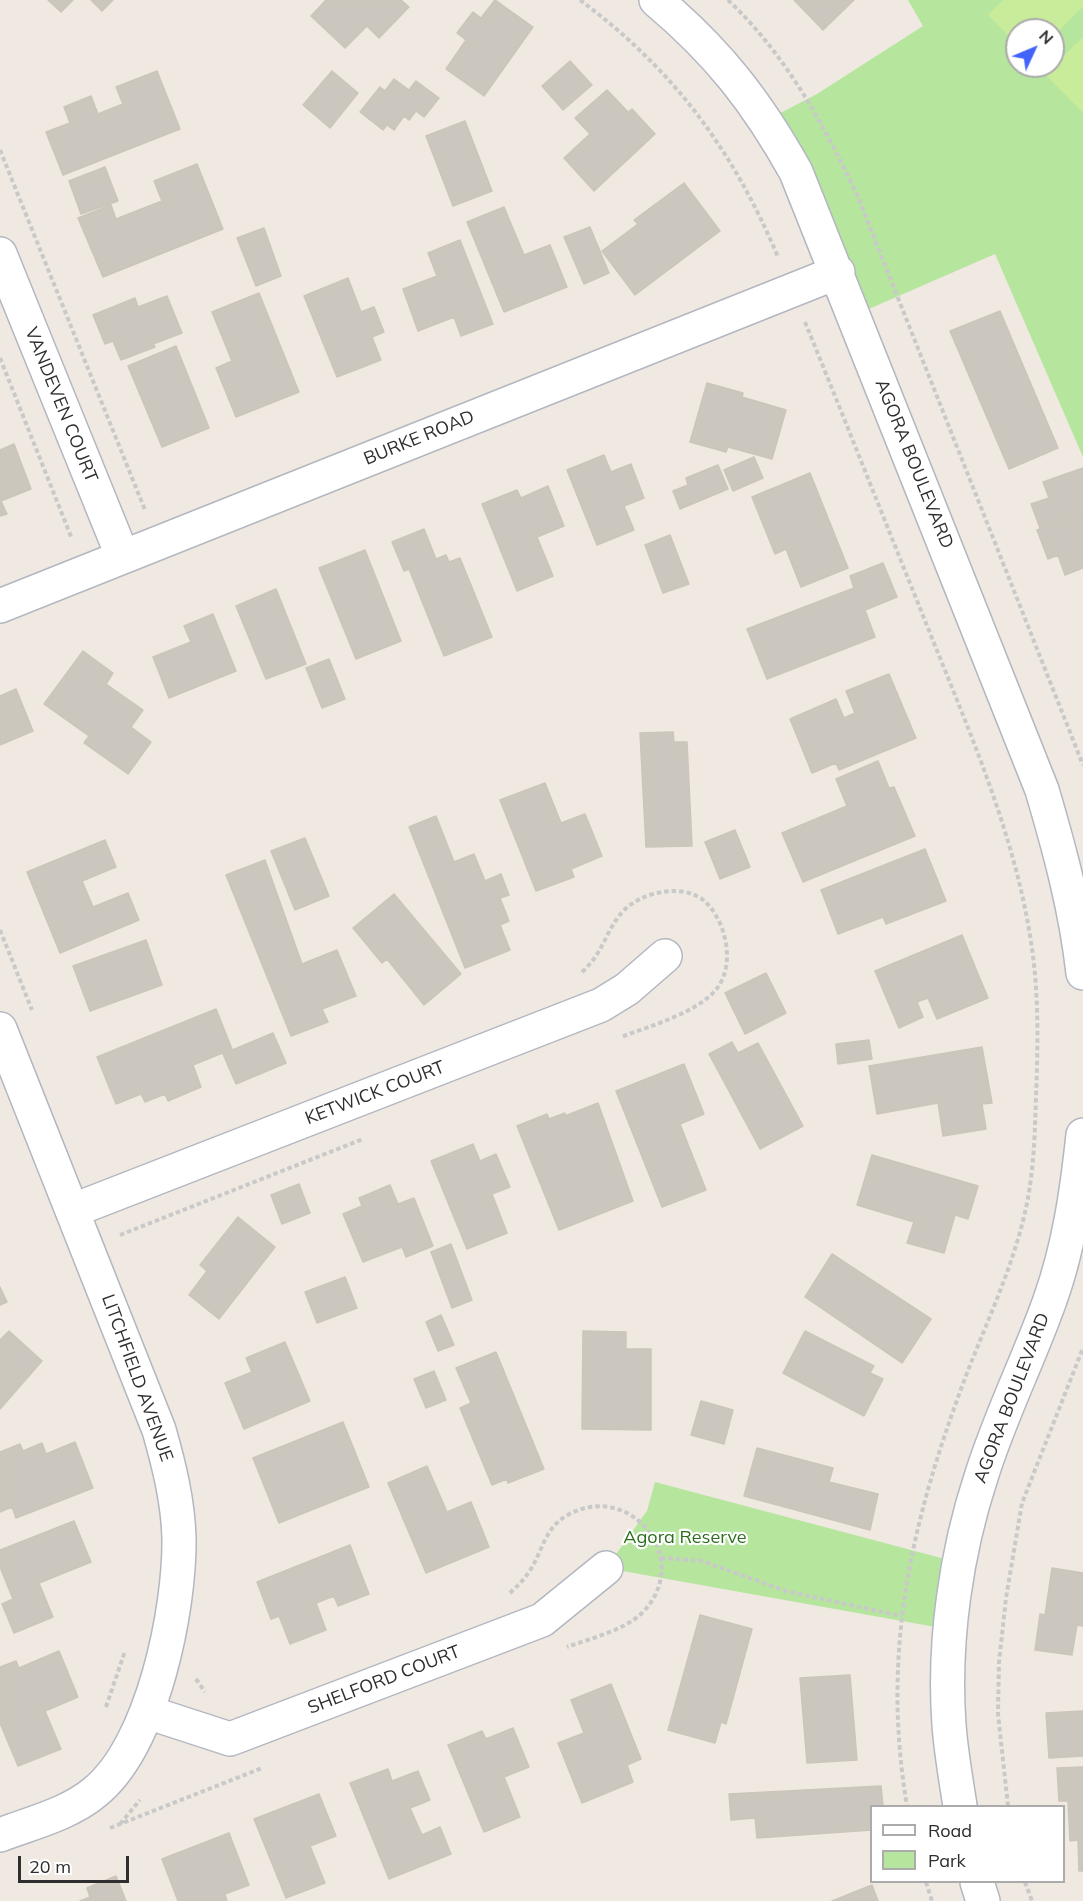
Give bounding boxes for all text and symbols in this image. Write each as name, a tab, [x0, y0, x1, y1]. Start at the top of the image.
north arrow	[1005, 18, 1065, 78]
text: N	[1035, 26, 1058, 48]
street label: VANDEVEN COURT	[20, 324, 102, 486]
street label: AGORA BOULEVARD	[870, 376, 958, 552]
street label: BURKE ROAD	[361, 406, 477, 470]
street label: KETWICK COURT	[302, 1056, 448, 1130]
street label: LITCHFIELD AVENUE	[97, 1291, 177, 1465]
street label: AGORA BOULEVARD	[970, 1310, 1054, 1486]
park label: Agora Reserve	[623, 1527, 747, 1549]
street label: SHELFORD COURT	[305, 1641, 463, 1719]
legend	[870, 1805, 1065, 1883]
text: Road	[928, 1819, 972, 1842]
scale bar	[21, 1844, 132, 1882]
text: Park	[928, 1849, 966, 1872]
text: 20 m	[29, 1855, 71, 1878]

